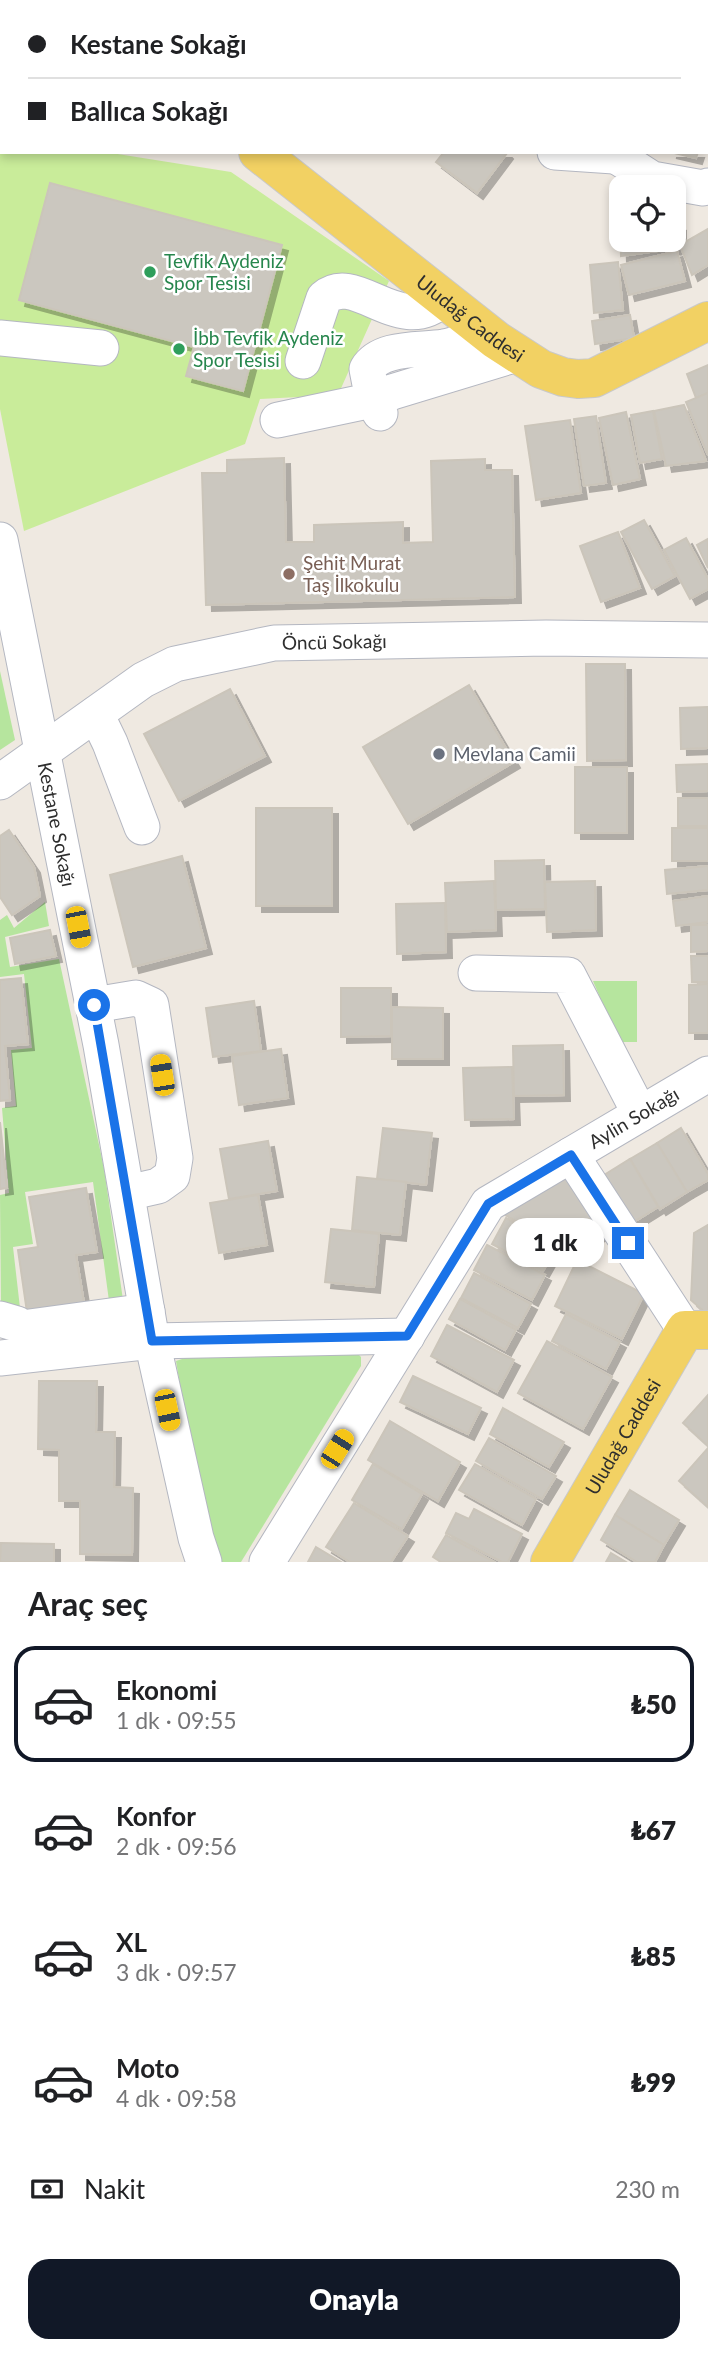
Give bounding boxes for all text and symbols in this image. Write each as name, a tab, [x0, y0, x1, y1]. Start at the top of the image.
text: Kestane Sokağı	[70, 28, 247, 60]
text: Ballıca Sokağı	[70, 95, 228, 127]
map controls	[609, 175, 686, 252]
button: locate	[609, 175, 686, 252]
place label: Tevfik Aydeniz Spor Tesisi	[164, 249, 284, 294]
marker: Tevfik Aydeniz Spor Tesisi	[142, 264, 158, 280]
street label: Uludağ Caddesi	[412, 270, 529, 366]
place label: İbb Tevfik Aydeniz Spor Tesisi	[193, 326, 343, 371]
marker: İbb Tevfik Aydeniz Spor Tesisi	[171, 341, 187, 357]
place label: Şehit Murat Taş İlkokulu	[303, 551, 401, 596]
marker: Şehit Murat Taş İlkokulu	[281, 566, 297, 582]
street label: Öncü Sokağı	[282, 629, 387, 654]
place label: Mevlana Camii	[453, 742, 576, 765]
marker: Mevlana Camii	[431, 746, 447, 762]
street label: Kestane Sokağı	[34, 760, 81, 889]
car	[64, 904, 93, 950]
route start	[78, 989, 110, 1021]
car	[149, 1053, 176, 1097]
street label: Aylin Sokağı	[584, 1082, 683, 1153]
callout: 1 dk	[505, 1218, 604, 1268]
route end	[612, 1227, 644, 1259]
text: 1 dk	[533, 1228, 577, 1256]
street label: Uludağ Caddesi	[580, 1374, 665, 1498]
car	[153, 1387, 182, 1433]
car	[317, 1426, 358, 1472]
text: Araç seç	[28, 1584, 148, 1623]
icon: car	[32, 1673, 95, 1736]
text: Ekonomi	[116, 1674, 217, 1706]
text: ₺50	[631, 1688, 676, 1720]
text: 1 dk · 09:55	[116, 1706, 237, 1734]
icon: car	[32, 1799, 95, 1862]
text: Konfor	[116, 1800, 196, 1832]
text: ₺67	[631, 1814, 676, 1846]
text: 2 dk · 09:56	[116, 1832, 237, 1860]
icon: car	[32, 1925, 95, 1988]
text: XL	[116, 1926, 147, 1958]
text: ₺85	[631, 1940, 676, 1972]
text: 3 dk · 09:57	[116, 1958, 237, 1986]
icon: car	[32, 2051, 95, 2114]
text: Moto	[116, 2052, 179, 2084]
text: ₺99	[631, 2066, 676, 2098]
text: 4 dk · 09:58	[116, 2084, 237, 2112]
icon: cash	[28, 2170, 66, 2208]
text: Nakit	[84, 2173, 145, 2205]
text: 230 m	[615, 2175, 680, 2203]
button: Onayla	[28, 2259, 680, 2339]

